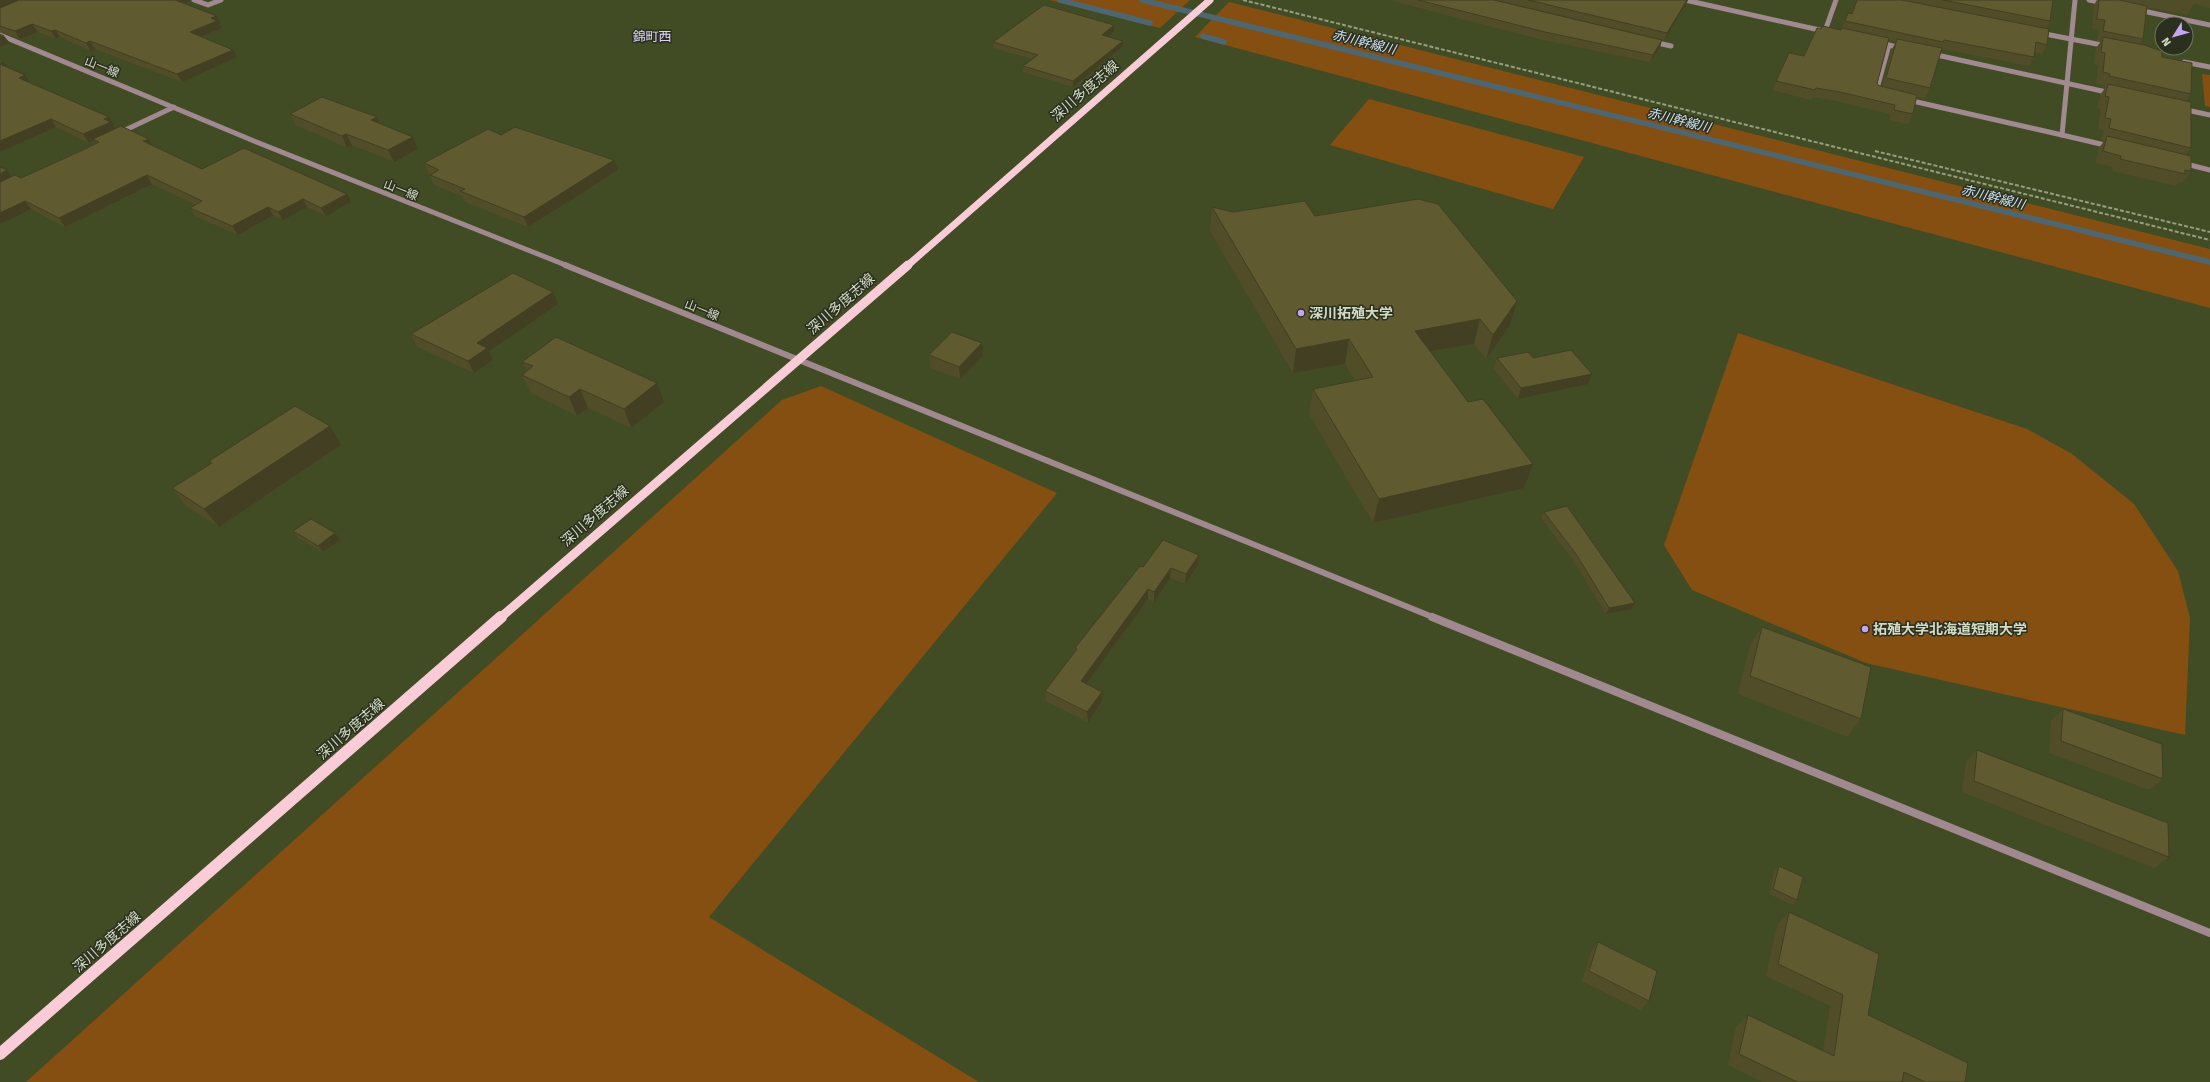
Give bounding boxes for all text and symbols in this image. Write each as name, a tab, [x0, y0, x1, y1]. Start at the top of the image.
north arrow	[2154, 16, 2194, 56]
water label: 赤川幹線川	[1331, 27, 1399, 58]
district label: 錦町西	[632, 29, 672, 44]
text: N	[2159, 35, 2174, 49]
street label: 山一線	[83, 54, 121, 80]
street label: 深川多度志線	[1048, 57, 1122, 125]
water label: 赤川幹線川	[1646, 105, 1714, 136]
street label: 山一線	[382, 177, 420, 203]
water label: 赤川幹線川	[1960, 182, 2028, 213]
street label: 深川多度志線	[804, 270, 878, 338]
street label: 山一線	[683, 297, 721, 323]
place label: 深川拓殖大学	[1309, 305, 1393, 322]
marker: 深川拓殖大学	[1296, 308, 1306, 318]
street label: 深川多度志線	[558, 482, 632, 550]
place label: 拓殖大学北海道短期大学	[1873, 621, 2027, 638]
marker: 拓殖大学北海道短期大学	[1860, 624, 1870, 634]
street label: 深川多度志線	[314, 695, 388, 763]
street label: 深川多度志線	[70, 908, 144, 976]

